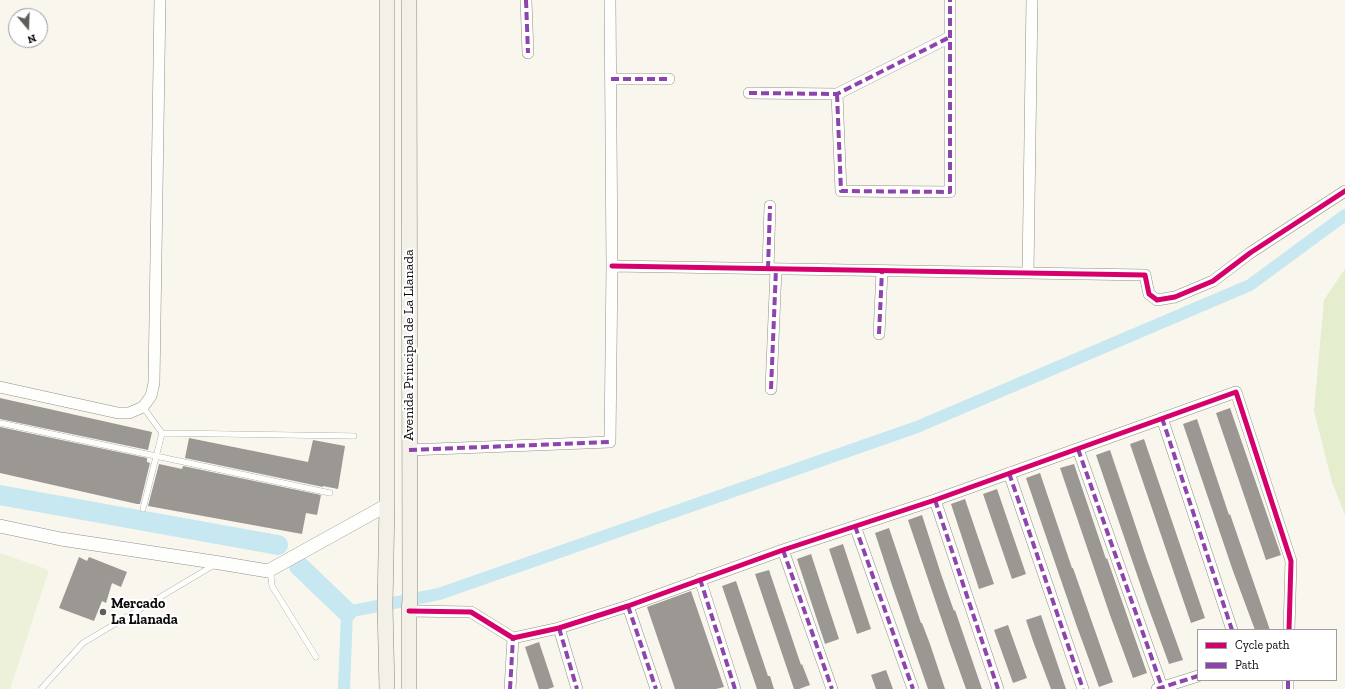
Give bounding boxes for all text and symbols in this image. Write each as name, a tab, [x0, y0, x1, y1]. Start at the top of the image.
north arrow	[8, 8, 48, 48]
text: N	[26, 31, 38, 46]
street label: Avenida Principal de La Llanada	[401, 249, 417, 441]
place label: Mercado La Llanada	[111, 596, 178, 628]
marker: Mercado La Llanada	[98, 607, 108, 617]
legend	[1197, 629, 1337, 681]
text: Cycle path	[1235, 638, 1289, 652]
text: Path	[1235, 658, 1259, 672]

